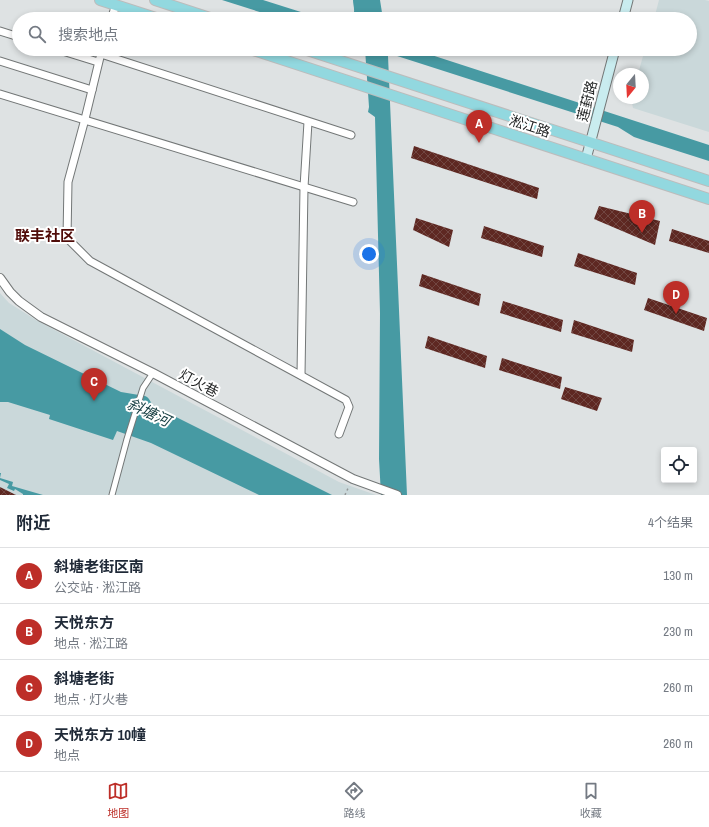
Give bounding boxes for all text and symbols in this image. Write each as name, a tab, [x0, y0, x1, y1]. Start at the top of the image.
search box	[12, 12, 697, 56]
icon: search	[26, 23, 48, 45]
text: 搜索地点	[58, 24, 118, 45]
north arrow	[613, 68, 649, 104]
street label: 莲葑路	[573, 78, 601, 124]
pin: A	[466, 110, 492, 143]
street label: 淞江路	[507, 111, 553, 141]
pin: B	[629, 200, 655, 233]
district label: 联丰社区	[15, 225, 75, 246]
your location	[359, 244, 379, 264]
pin: D	[663, 281, 689, 314]
street label: 灯火巷	[176, 365, 222, 401]
pin: C	[81, 368, 107, 401]
water label: 斜塘河	[124, 393, 177, 432]
map controls	[661, 447, 697, 483]
button: locate	[661, 447, 697, 483]
text: 附近	[16, 511, 50, 534]
text: 4个结果	[648, 514, 693, 531]
text: 斜塘老街区南	[54, 556, 144, 577]
text: A	[25, 567, 33, 584]
text: 130 m	[663, 567, 693, 584]
text: 公交站 · 淞江路	[54, 579, 141, 596]
text: 天悦东方	[54, 612, 114, 633]
text: B	[25, 623, 33, 640]
text: 230 m	[663, 623, 693, 640]
text: 地点 · 淞江路	[54, 635, 128, 652]
text: 斜塘老街	[54, 668, 114, 689]
text: C	[25, 679, 33, 696]
text: 260 m	[663, 679, 693, 696]
text: 地点 · 灯火巷	[54, 691, 128, 708]
text: 天悦东方 10幢	[54, 724, 146, 745]
text: D	[25, 735, 33, 752]
text: 260 m	[663, 735, 693, 752]
text: 地点	[54, 747, 80, 764]
tab: 地图	[107, 780, 129, 820]
tab: 路线	[343, 780, 365, 820]
tab: 收藏	[580, 780, 602, 820]

